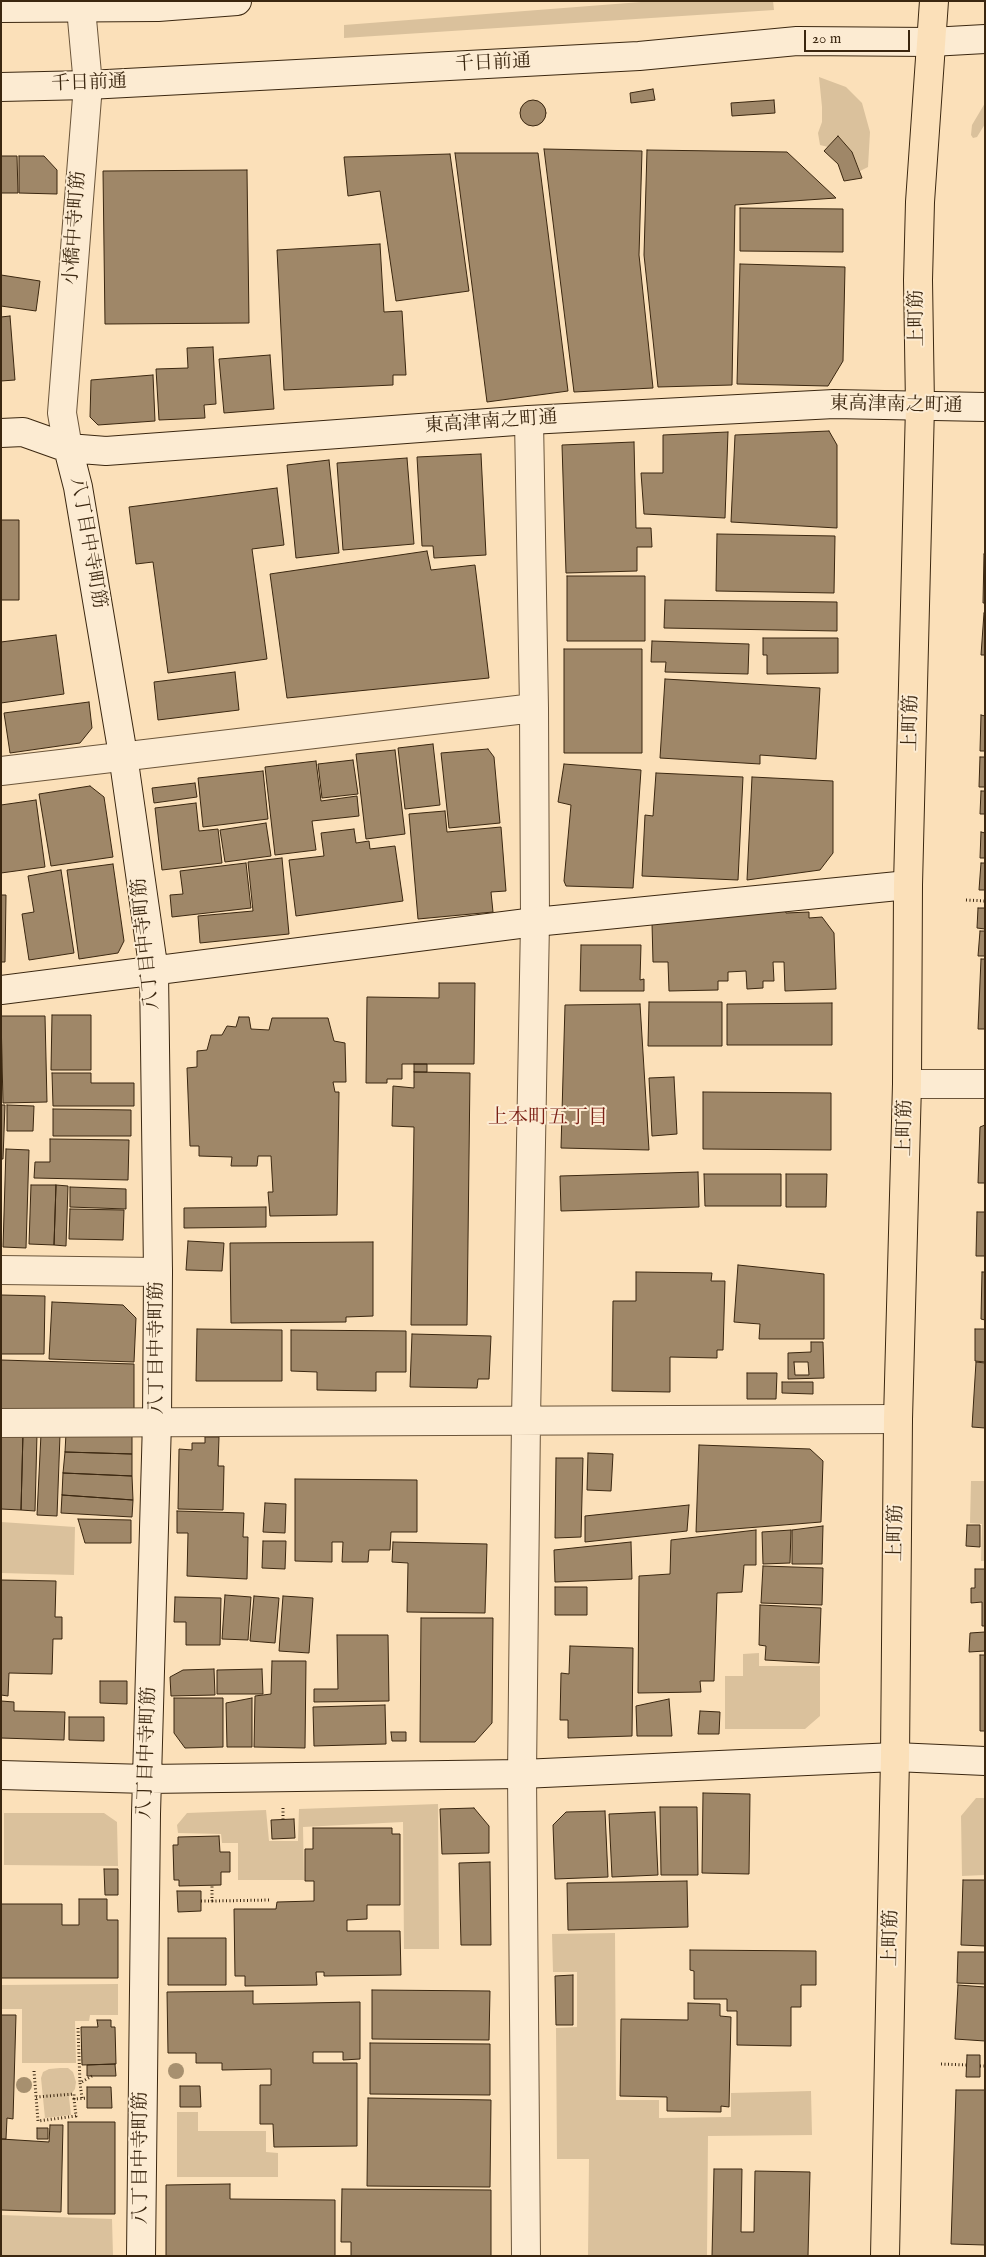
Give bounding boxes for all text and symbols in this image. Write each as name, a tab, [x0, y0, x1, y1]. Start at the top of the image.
scale bar	[806, 20, 912, 52]
text: 20 m	[812, 29, 841, 48]
street label: 千日前通	[454, 51, 532, 77]
street label: 千日前通	[51, 71, 127, 97]
street label: 小橋中寺町筋	[61, 170, 91, 286]
street label: 上町筋	[906, 289, 930, 347]
street label: 東高津南之町通	[829, 393, 963, 419]
street label: 東高津南之町通	[424, 407, 558, 439]
street label: 八丁目中寺町筋	[64, 476, 110, 610]
street label: 上町筋	[900, 694, 924, 752]
street label: 八丁目中寺町筋	[129, 877, 165, 1011]
street label: 上町筋	[894, 1099, 918, 1157]
district label: 上本町五丁目	[488, 1107, 608, 1131]
street label: 八丁目中寺町筋	[147, 1282, 169, 1414]
street label: 上町筋	[885, 1504, 909, 1562]
street label: 八丁目中寺町筋	[134, 1686, 162, 1820]
street label: 上町筋	[880, 1909, 904, 1967]
street label: 八丁目中寺町筋	[131, 2092, 153, 2224]

